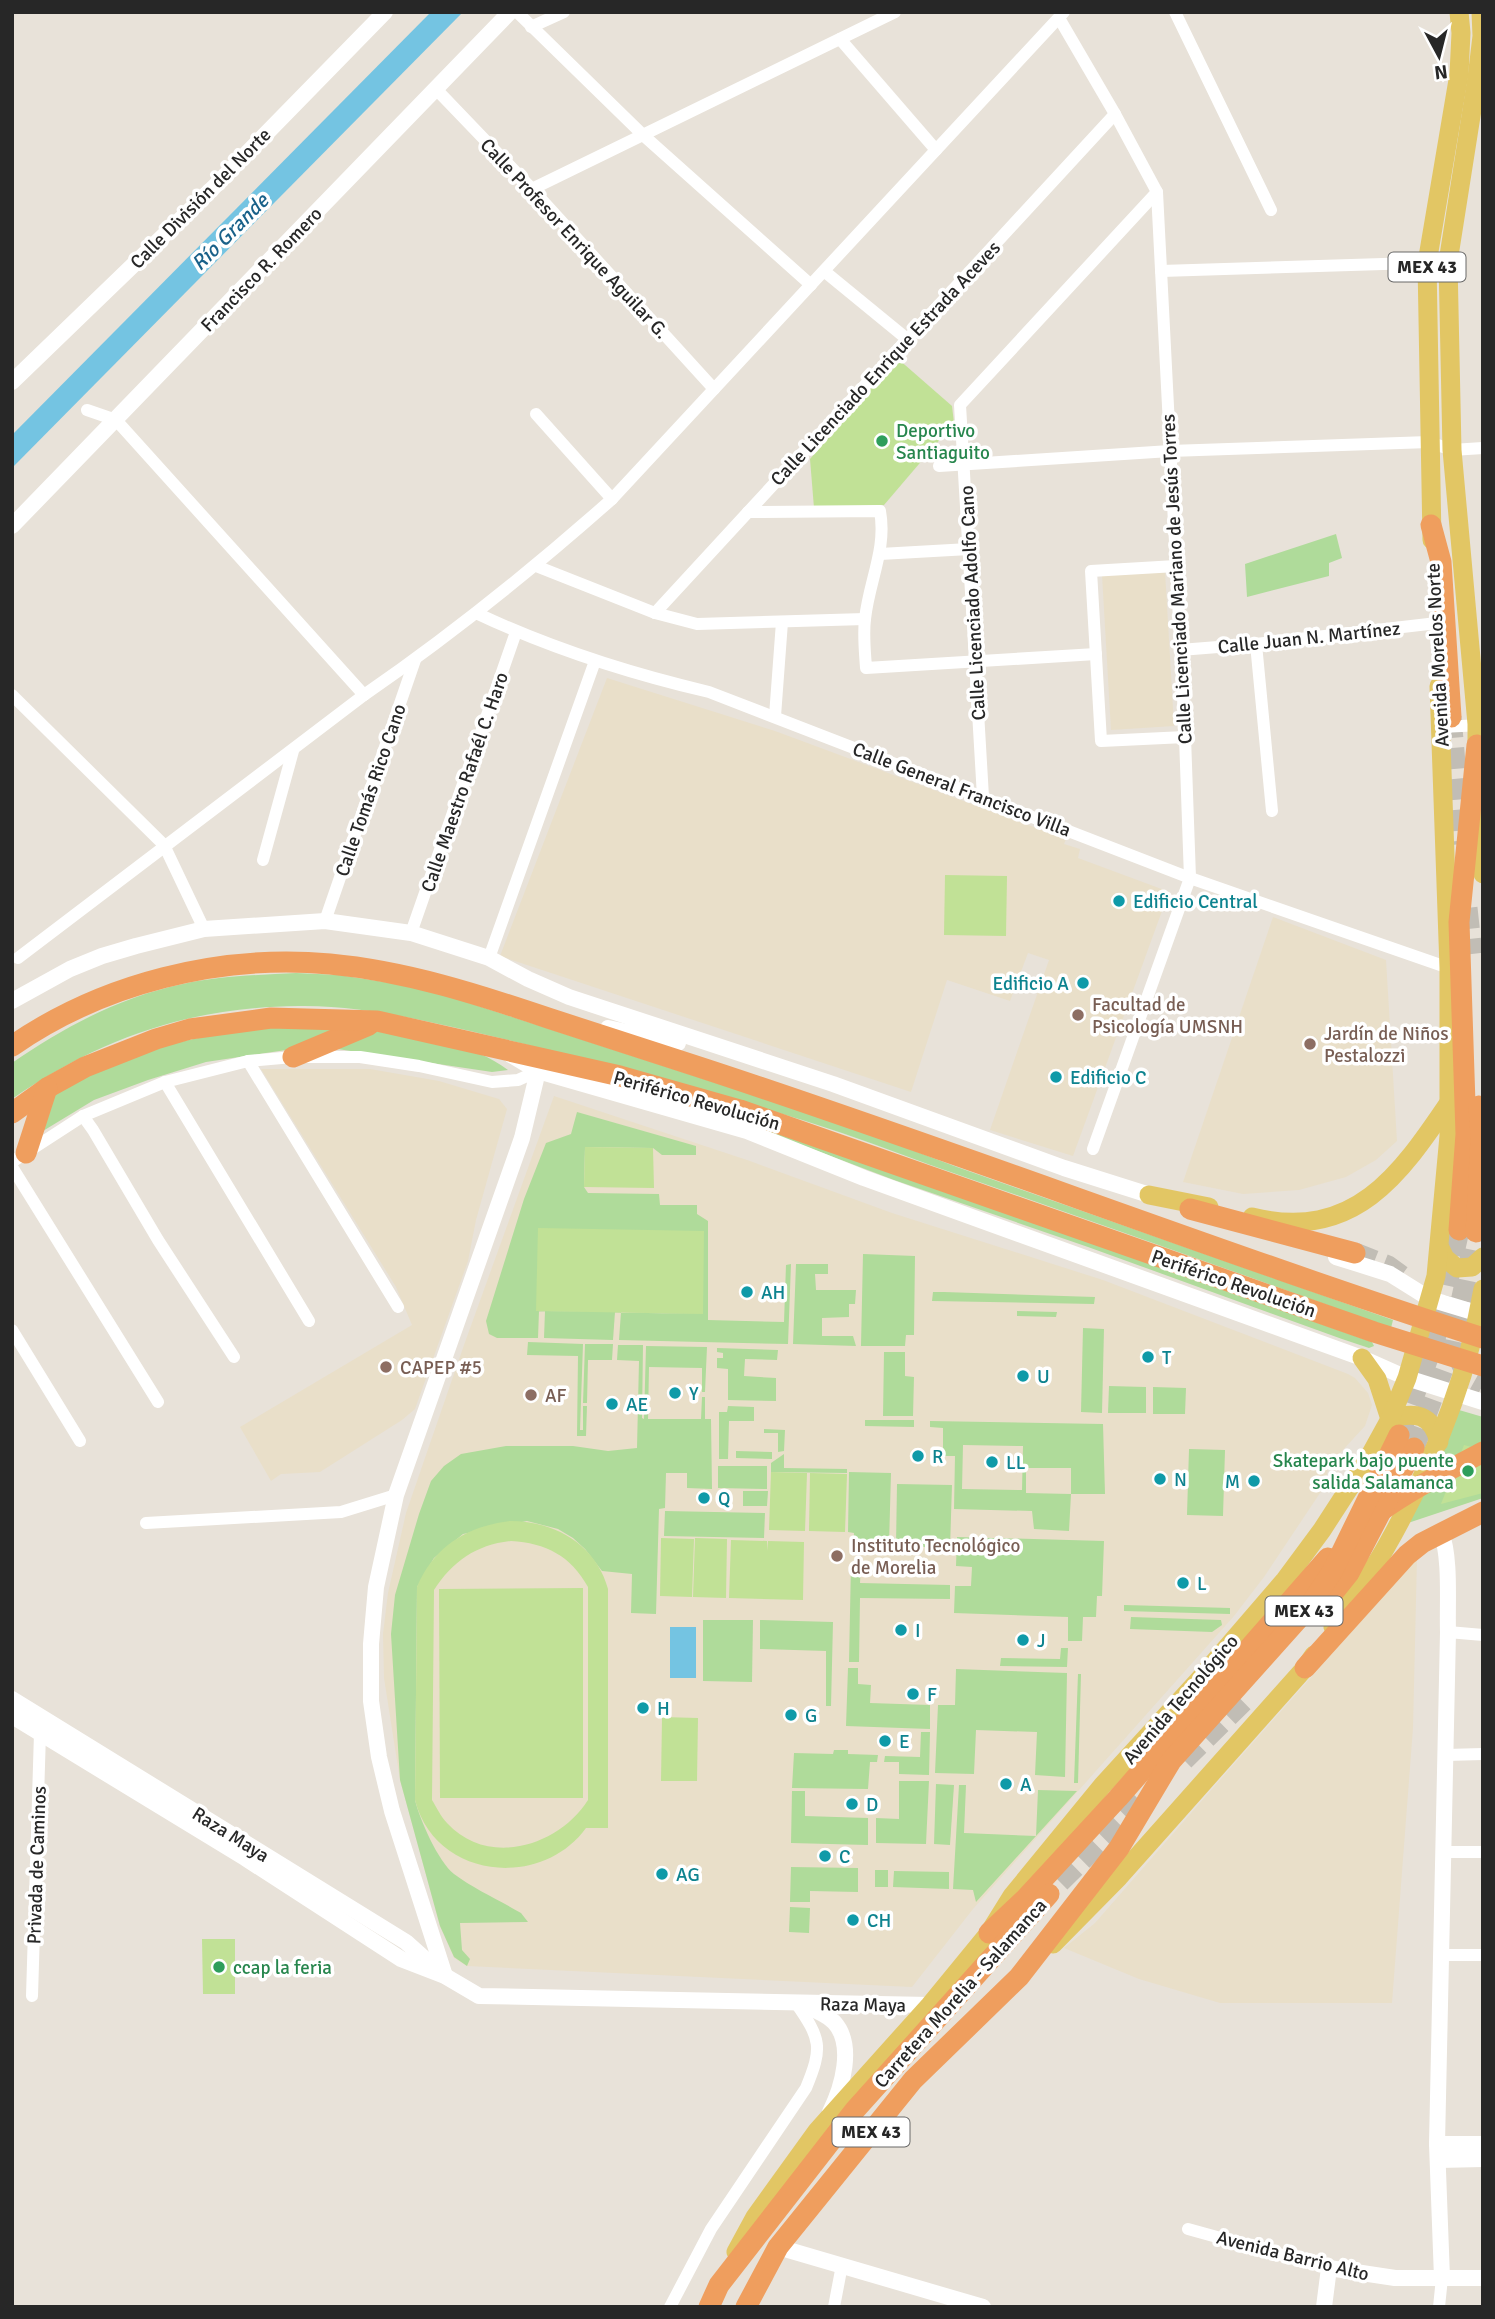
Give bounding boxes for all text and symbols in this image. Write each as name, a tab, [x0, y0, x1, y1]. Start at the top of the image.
north arrow	[1404, 21, 1474, 91]
text: N	[1433, 59, 1449, 85]
street label: Calle División del Norte	[125, 123, 276, 274]
street label: Calle Profesor Enrique Aguilar G.	[475, 133, 674, 344]
water label: Río Grande	[186, 187, 275, 276]
street label: Francisco R. Romero	[196, 202, 328, 337]
street label: Calle Licenciado Enrique Estrada Aceves	[766, 236, 1006, 491]
road number: MEX 43	[1388, 253, 1466, 282]
street label: Calle Licenciado Mariano de Jesús Torres	[1156, 413, 1198, 745]
place label: Deportivo Santiaguito	[896, 419, 990, 465]
marker: Deportivo Santiaguito	[874, 433, 890, 449]
street label: Calle Licenciado Adolfo Cano	[955, 485, 991, 721]
street label: Avenida Morelos Norte	[1421, 562, 1455, 747]
street label: Calle Juan N. Martínez	[1217, 616, 1401, 660]
street label: Calle Maestro Rafaél C. Haro	[416, 669, 514, 896]
street label: Calle Tomás Rico Cano	[330, 701, 412, 880]
street label: Calle General Francisco Villa	[849, 737, 1074, 843]
place label: Edificio Central	[1133, 890, 1258, 914]
marker: Edificio Central	[1111, 893, 1127, 909]
place label: Edificio A	[992, 972, 1069, 996]
marker: Edificio A	[1075, 975, 1091, 991]
place label: Facultad de Psicología UMSNH	[1092, 993, 1243, 1039]
marker: Facultad de Psicología UMSNH	[1070, 1007, 1086, 1023]
place label: Jardín de Niños Pestalozzi	[1324, 1022, 1449, 1068]
marker: Jardín de Niños Pestalozzi	[1302, 1036, 1318, 1052]
street label: Periférico Revolución	[611, 1066, 783, 1136]
place label: Edificio C	[1070, 1066, 1146, 1090]
marker: Edificio C	[1048, 1069, 1064, 1085]
street label: Periférico Revolución	[1148, 1245, 1319, 1323]
place label: AH	[761, 1281, 785, 1305]
marker: AH	[739, 1284, 755, 1300]
place label: T	[1162, 1346, 1172, 1370]
marker: T	[1140, 1349, 1156, 1365]
place label: CAPEP #5	[400, 1356, 482, 1380]
marker: CAPEP #5	[378, 1359, 394, 1375]
place label: U	[1037, 1365, 1050, 1389]
marker: U	[1015, 1368, 1031, 1384]
place label: Y	[689, 1382, 699, 1406]
place label: AF	[545, 1384, 567, 1408]
marker: Y	[667, 1385, 683, 1401]
marker: AF	[523, 1387, 539, 1403]
place label: AE	[626, 1393, 648, 1417]
marker: AE	[604, 1396, 620, 1412]
place label: R	[932, 1445, 943, 1469]
marker: R	[910, 1448, 926, 1464]
place label: Skatepark bajo puente salida Salamanca	[1273, 1449, 1454, 1495]
place label: LL	[1006, 1451, 1026, 1475]
marker: LL	[984, 1454, 1000, 1470]
marker: Skatepark bajo puente salida Salamanca	[1460, 1463, 1476, 1479]
place label: N	[1174, 1468, 1187, 1492]
place label: M	[1225, 1470, 1240, 1494]
marker: N	[1152, 1471, 1168, 1487]
marker: M	[1246, 1473, 1262, 1489]
place label: Q	[718, 1487, 730, 1511]
marker: Q	[696, 1490, 712, 1506]
place label: Instituto Tecnológico de Morelia	[851, 1534, 1020, 1580]
marker: Instituto Tecnológico de Morelia	[829, 1548, 845, 1564]
place label: L	[1197, 1572, 1207, 1596]
marker: L	[1175, 1575, 1191, 1591]
road number: MEX 43	[1266, 1596, 1342, 1626]
place label: I	[915, 1619, 921, 1643]
marker: I	[893, 1622, 909, 1638]
place label: J	[1037, 1629, 1046, 1653]
street label: Avenida Tecnológico	[1118, 1630, 1244, 1769]
marker: J	[1015, 1632, 1031, 1648]
place label: F	[927, 1683, 937, 1707]
marker: F	[905, 1686, 921, 1702]
place label: H	[657, 1697, 670, 1721]
marker: H	[635, 1700, 651, 1716]
place label: G	[805, 1704, 817, 1728]
marker: G	[783, 1707, 799, 1723]
place label: E	[899, 1730, 910, 1754]
marker: E	[877, 1733, 893, 1749]
place label: A	[1020, 1773, 1032, 1797]
marker: A	[998, 1776, 1014, 1792]
street label: Privada de Caminos	[22, 1785, 52, 1945]
place label: D	[866, 1793, 878, 1817]
marker: D	[844, 1796, 860, 1812]
street label: Raza Maya	[188, 1802, 273, 1868]
place label: C	[839, 1845, 850, 1869]
marker: C	[817, 1848, 833, 1864]
place label: AG	[676, 1863, 700, 1887]
marker: AG	[654, 1866, 670, 1882]
street label: Carretera Morelia - Salamanca	[869, 1894, 1052, 2093]
place label: CH	[867, 1909, 891, 1933]
marker: CH	[845, 1912, 861, 1928]
place label: ccap la feria	[233, 1956, 332, 1980]
marker: ccap la feria	[211, 1959, 227, 1975]
street label: Raza Maya	[820, 1992, 906, 2018]
road number: MEX 43	[832, 2118, 910, 2146]
street label: Avenida Barrio Alto	[1214, 2225, 1372, 2287]

